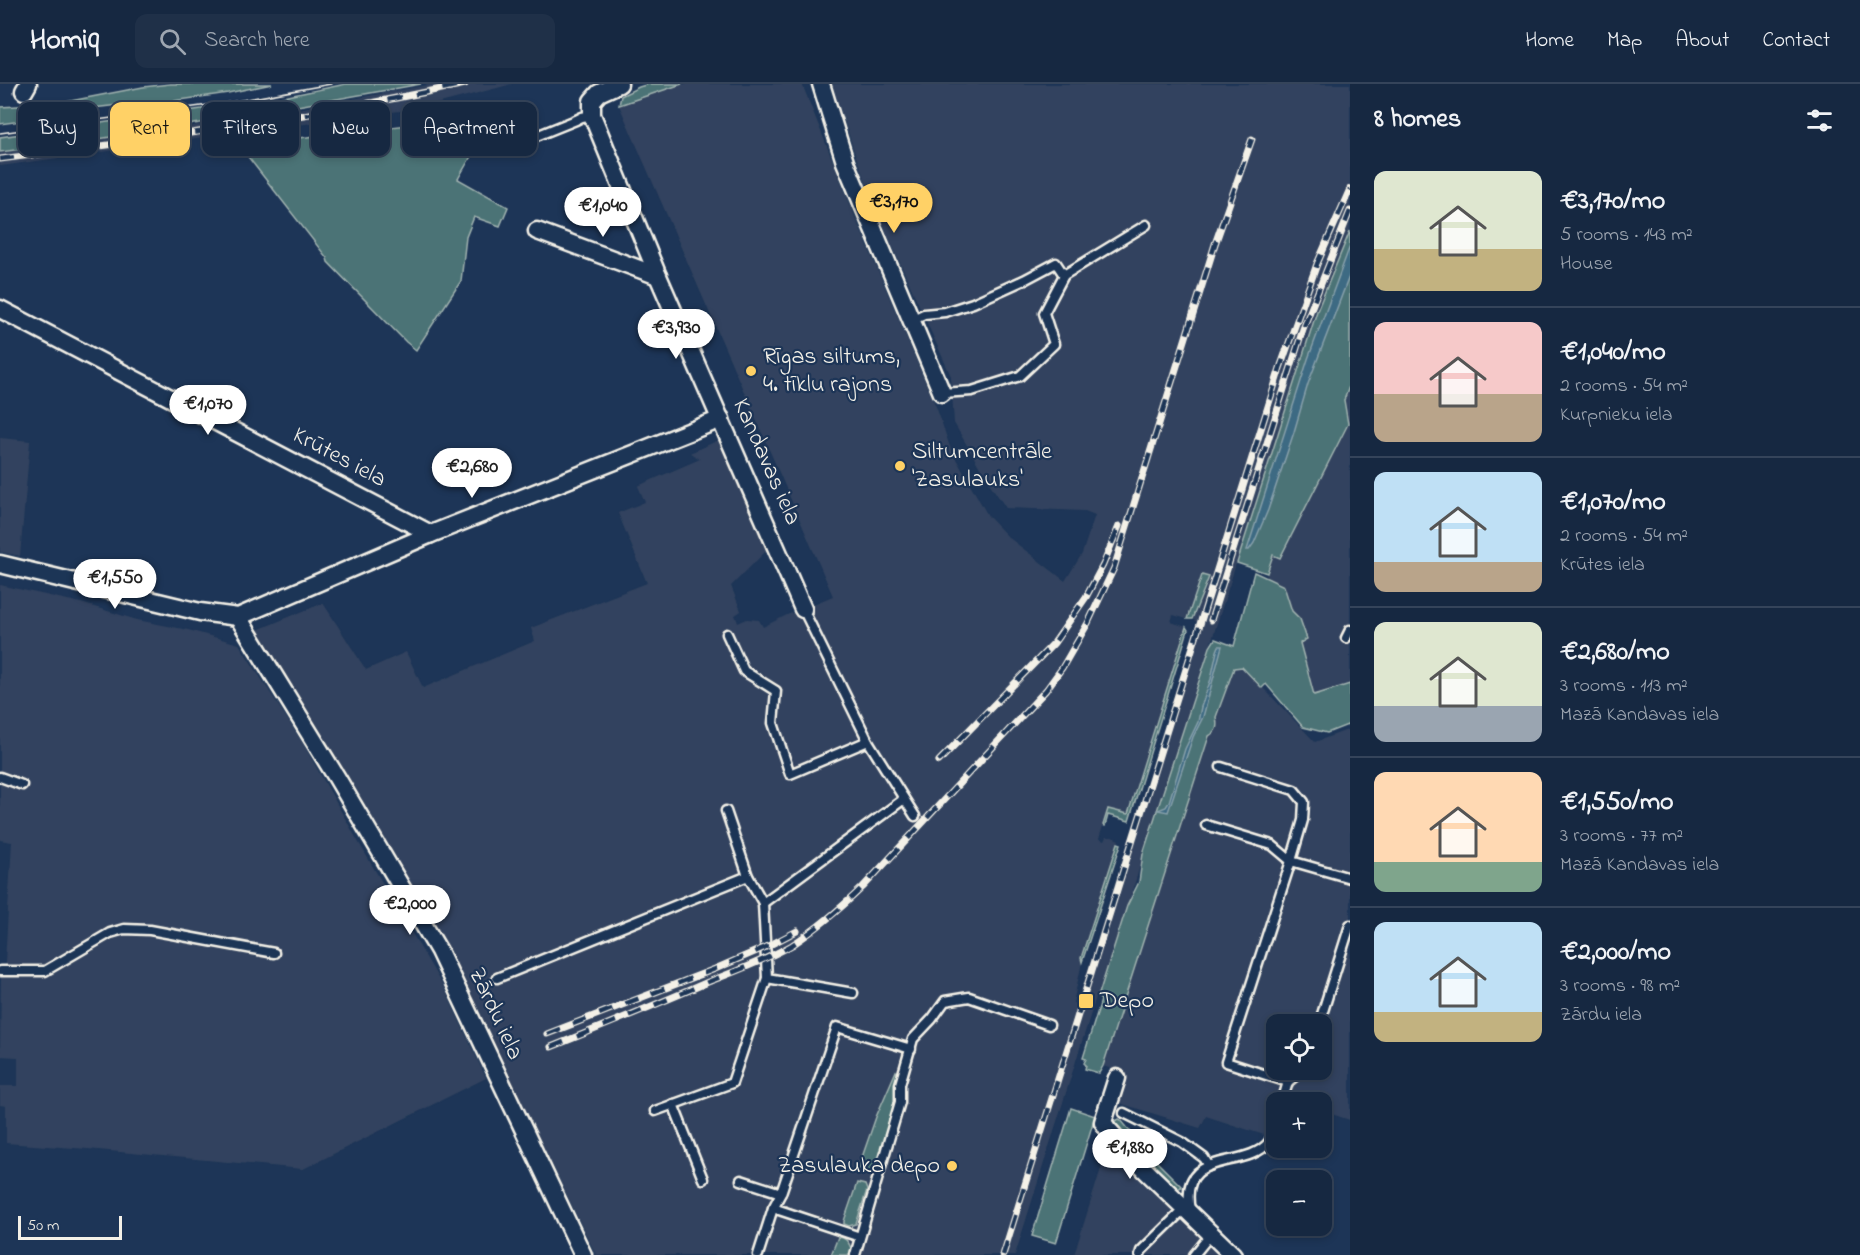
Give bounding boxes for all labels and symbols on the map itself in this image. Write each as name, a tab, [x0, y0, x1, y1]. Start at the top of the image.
pin: €3,170	[845, 183, 943, 234]
pin: €1,040	[554, 187, 652, 238]
pin: €3,930	[627, 309, 725, 360]
place label: Rīgas siltums, 4. tīklu rajons	[763, 340, 900, 403]
marker: Rīgas siltums, 4. tīklu rajons	[744, 364, 758, 378]
pin: €1,070	[159, 385, 257, 436]
street label: Kandavas iela	[722, 393, 810, 531]
street label: Krūtes iela	[286, 419, 392, 497]
place label: Siltumcentrāle 'Zasulauks'	[912, 435, 1052, 498]
pin: €2,680	[423, 448, 521, 499]
marker: Siltumcentrāle 'Zasulauks'	[893, 459, 907, 473]
pin: €1,550	[66, 559, 164, 610]
pin: €2,000	[361, 885, 459, 936]
street label: Zārdu iela	[458, 962, 532, 1066]
place label: Depo	[1099, 984, 1154, 1019]
marker: Depo	[1077, 992, 1095, 1010]
pin: €1,880	[1081, 1129, 1179, 1180]
place label: Zasulauka depo	[778, 1149, 940, 1184]
marker: Zasulauka depo	[945, 1159, 959, 1173]
scale bar	[18, 1213, 122, 1240]

